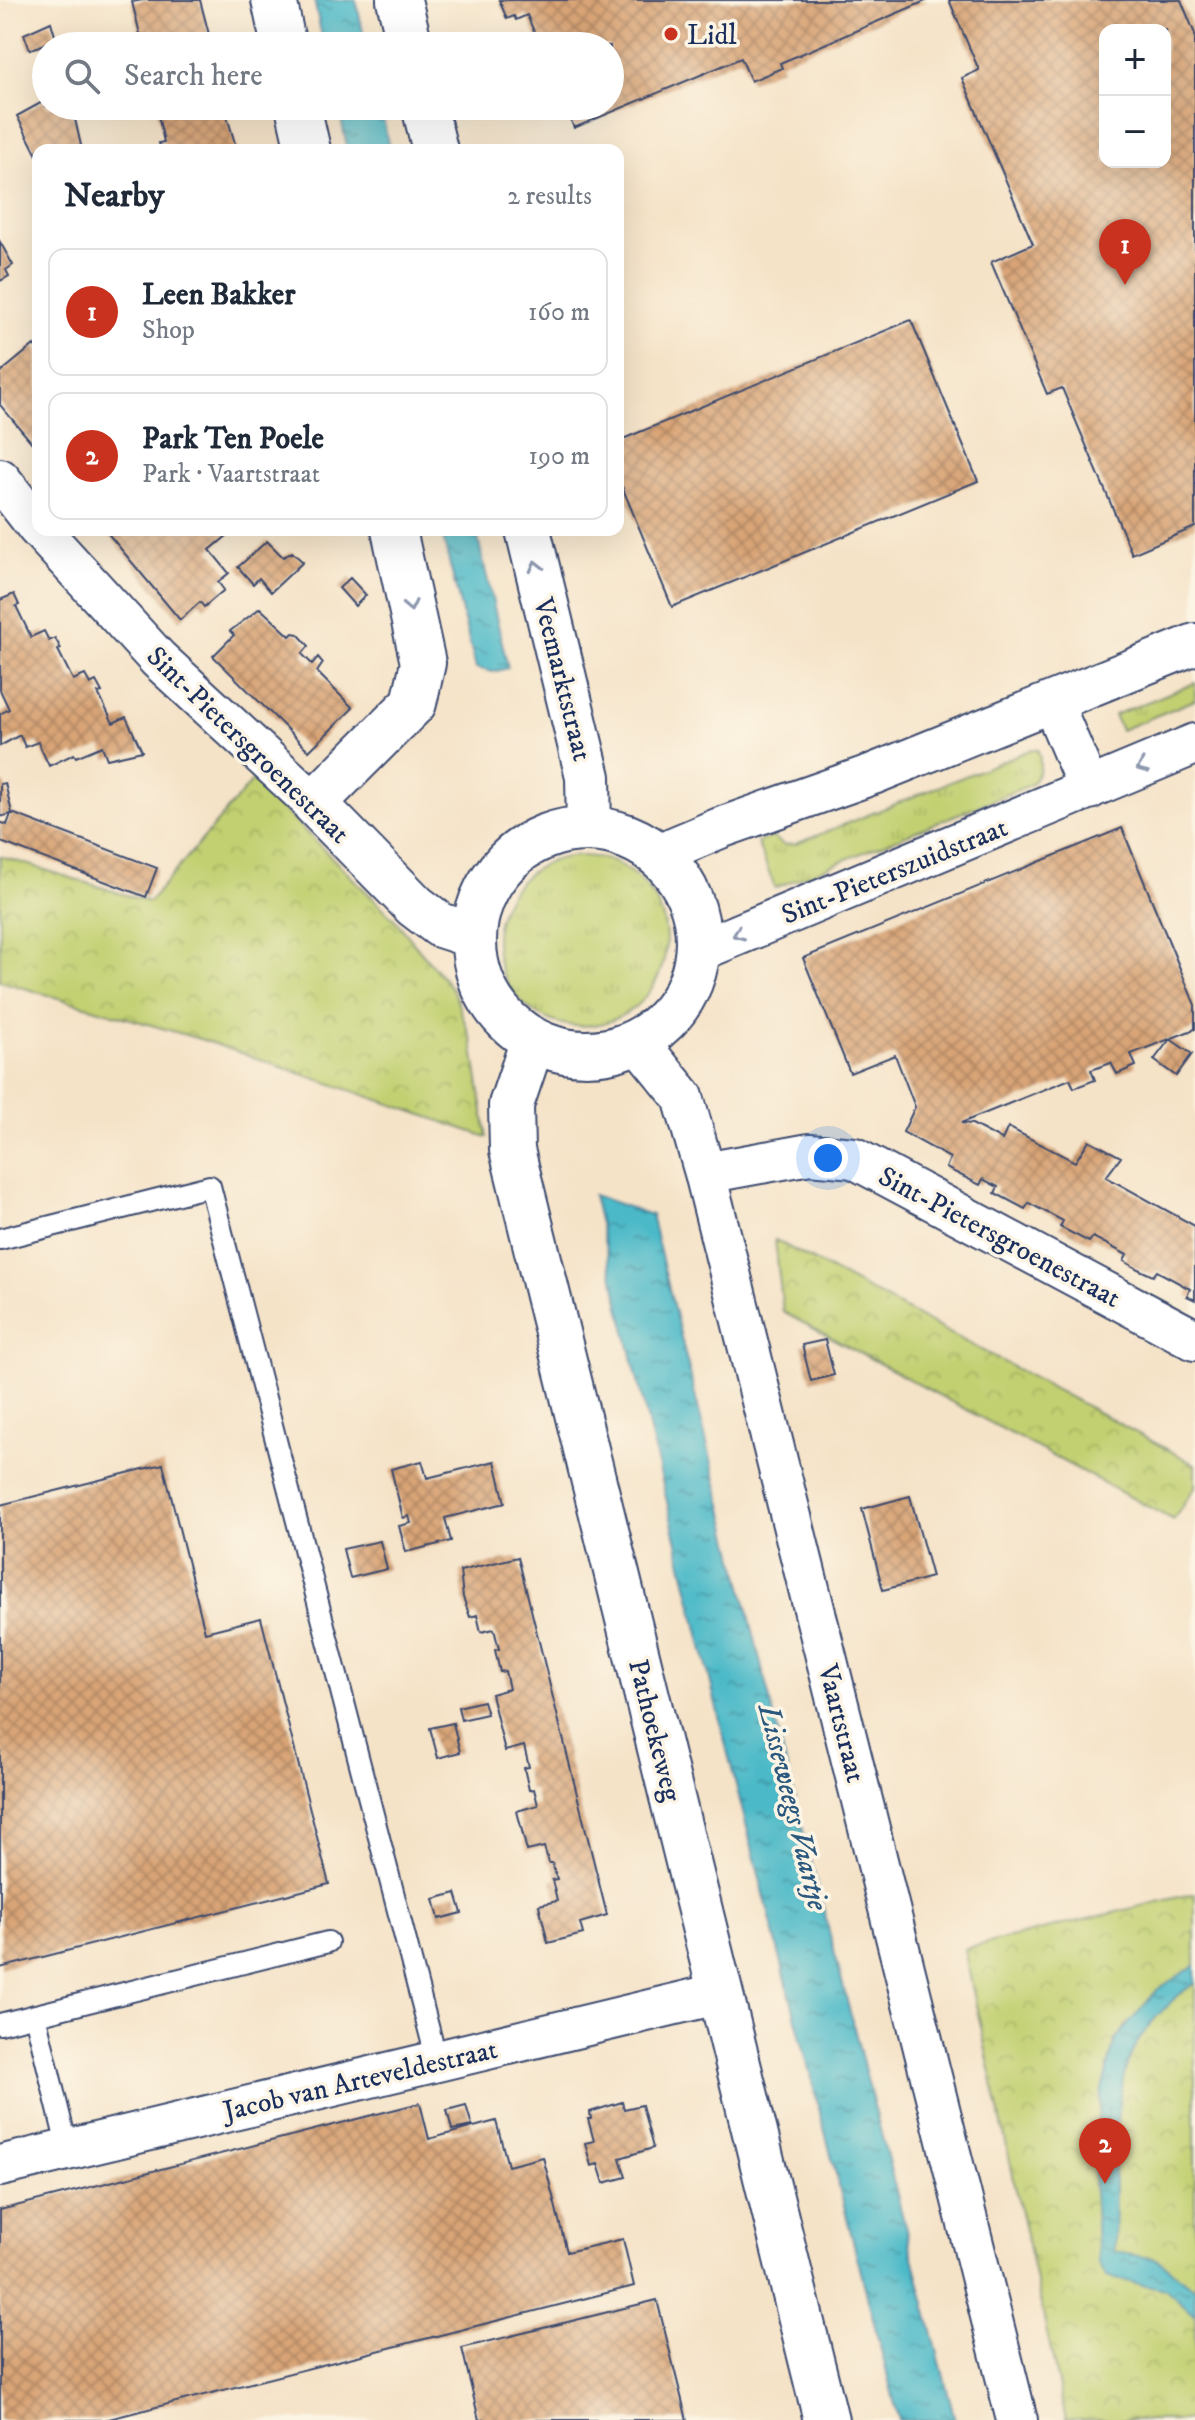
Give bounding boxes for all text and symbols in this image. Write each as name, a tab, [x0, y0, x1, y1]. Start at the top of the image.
place label: Lidl	[687, 18, 737, 53]
map controls	[1099, 24, 1171, 168]
button: +	[1099, 24, 1171, 96]
marker: Lidl	[662, 25, 680, 43]
search box	[32, 32, 624, 120]
icon: search	[60, 54, 104, 98]
text: Search here	[124, 58, 263, 95]
button: −	[1099, 96, 1171, 168]
text: Nearby	[64, 175, 165, 217]
text: 2 results	[507, 180, 592, 213]
pin: 1	[1099, 219, 1151, 285]
text: Leen Bakker	[142, 277, 295, 314]
text: 1	[87, 296, 97, 329]
text: 160 m	[528, 296, 590, 329]
text: Shop	[142, 314, 195, 347]
text: Park Ten Poele	[142, 421, 324, 458]
text: 2	[86, 440, 98, 473]
text: 190 m	[528, 440, 590, 473]
text: Park · Vaartstraat	[142, 458, 320, 491]
one-way arrow	[528, 559, 545, 573]
street label: Veemarktstraat	[525, 593, 600, 765]
one-way arrow	[401, 599, 418, 613]
street label: Sint-Pietersgroenestraat	[139, 639, 357, 851]
one-way arrow	[1136, 757, 1150, 773]
street label: Sint-Pieterszuidstraat	[777, 810, 1013, 933]
one-way arrow	[732, 925, 746, 941]
your location	[808, 1138, 848, 1178]
street label: Sint-Pietersgroenestraat	[872, 1159, 1126, 1316]
street label: Pathoekeweg	[620, 1656, 689, 1805]
street label: Vaartstraat	[810, 1660, 873, 1786]
water label: Lisseweegs Vaartje	[749, 1699, 836, 1915]
street label: Jacob van Arteveldestraat	[217, 2032, 501, 2130]
pin: 2	[1079, 2118, 1131, 2184]

